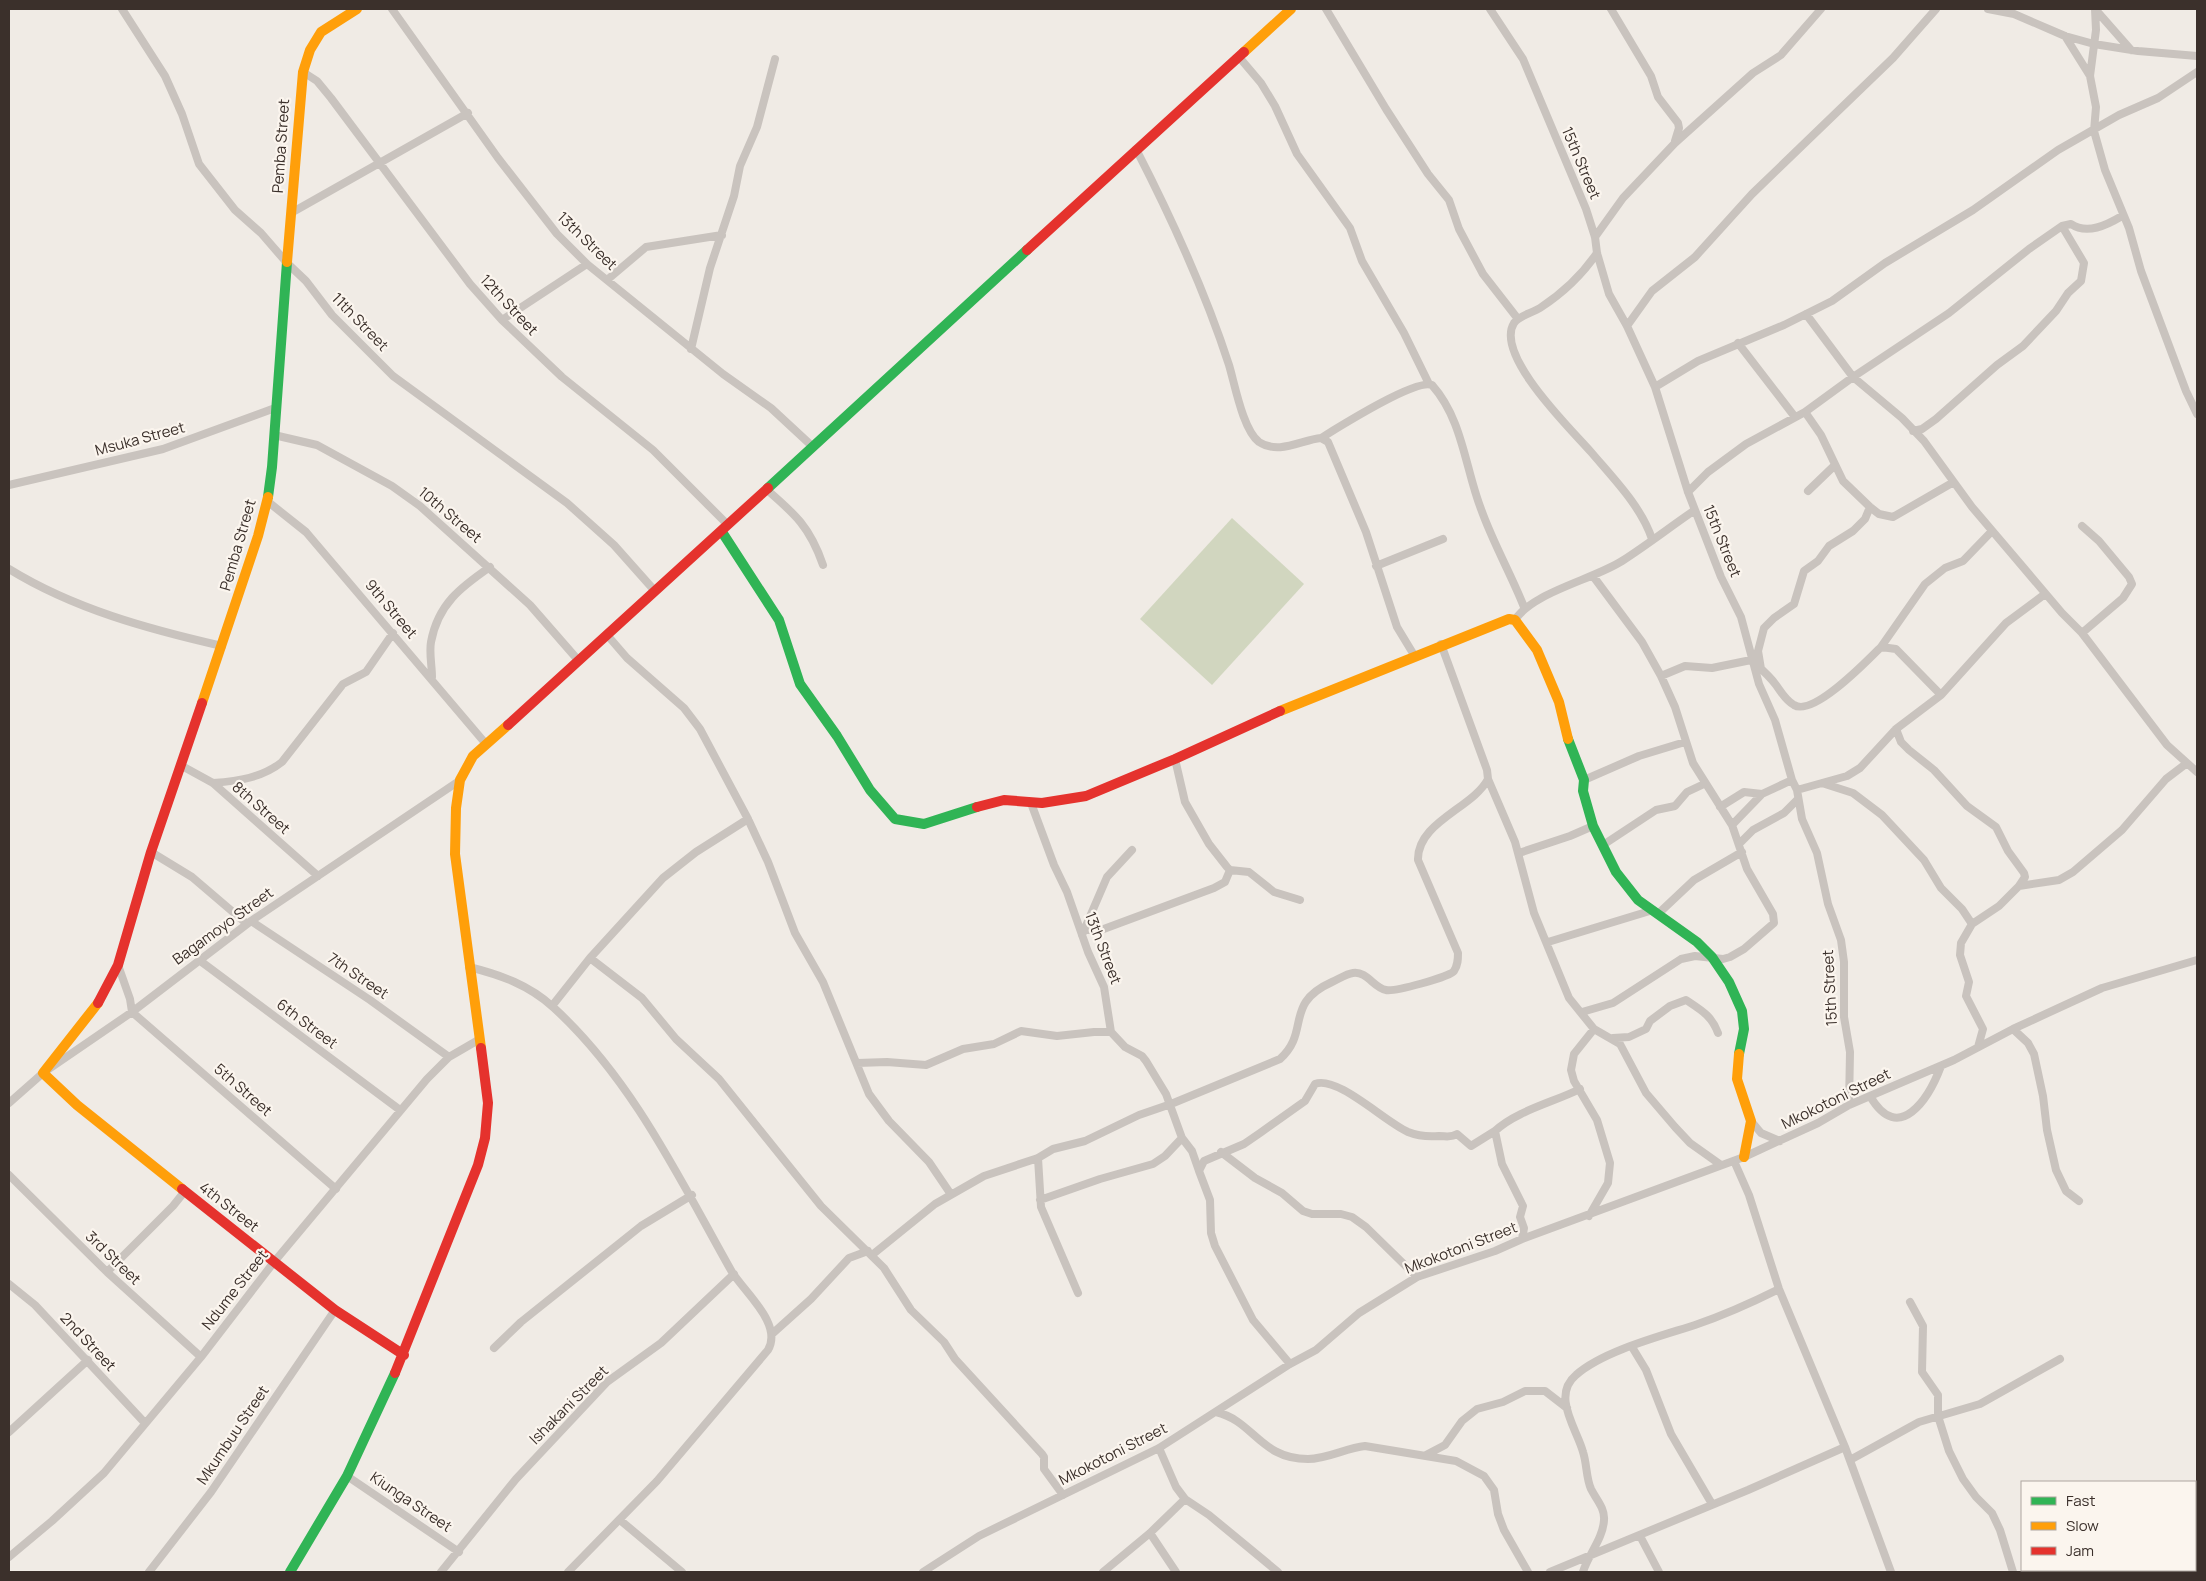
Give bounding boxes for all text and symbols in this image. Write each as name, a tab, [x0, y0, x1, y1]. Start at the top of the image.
street label: Pemba Street	[267, 98, 294, 194]
street label: 15th Street	[1557, 123, 1606, 202]
street label: 13th Street	[553, 207, 622, 275]
street label: 12th Street	[476, 270, 543, 340]
street label: 11th Street	[327, 288, 394, 355]
street label: Msuka Street	[93, 416, 187, 461]
street label: 10th Street	[414, 482, 487, 547]
street label: Pemba Street	[214, 497, 261, 593]
street label: 15th Street	[1698, 501, 1747, 580]
street label: 9th Street	[360, 575, 422, 643]
street label: 8th Street	[228, 777, 295, 839]
street label: Bagamoyo Street	[168, 882, 277, 969]
street label: 13th Street	[1080, 909, 1127, 987]
street label: 7th Street	[324, 947, 393, 1004]
street label: 15th Street	[1817, 949, 1842, 1027]
street label: 6th Street	[273, 994, 342, 1053]
street label: 5th Street	[210, 1059, 277, 1121]
street label: Mkokotoni Street	[1778, 1063, 1894, 1134]
street label: 4th Street	[195, 1177, 264, 1237]
street label: Mkokotoni Street	[1402, 1216, 1520, 1279]
street label: 3rd Street	[81, 1226, 146, 1289]
street label: Ndume Street	[197, 1245, 273, 1334]
street label: 2nd Street	[56, 1308, 121, 1376]
street label: Ishakani Street	[525, 1361, 613, 1449]
street label: Mkumbuu Street	[192, 1381, 274, 1488]
street label: Mkokotoni Street	[1055, 1417, 1171, 1490]
street label: Kiunga Street	[366, 1466, 456, 1537]
legend	[2021, 1481, 2196, 1571]
text: Fast	[2066, 1490, 2095, 1511]
text: Slow	[2066, 1515, 2099, 1536]
text: Jam	[2066, 1540, 2094, 1561]

